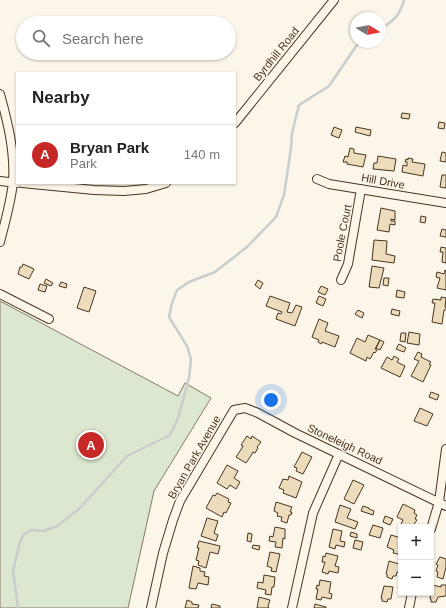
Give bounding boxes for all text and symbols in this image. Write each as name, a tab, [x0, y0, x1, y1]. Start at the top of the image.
north arrow	[350, 12, 386, 48]
search box	[16, 16, 236, 60]
street label: Byrdhill Road	[251, 25, 301, 83]
icon: search	[30, 27, 52, 49]
text: Search here	[62, 30, 144, 47]
text: Nearby	[32, 88, 90, 107]
text: Bryan Park	[70, 139, 149, 156]
text: A	[40, 147, 50, 162]
text: 140 m	[184, 147, 220, 162]
text: Park	[70, 156, 97, 171]
street label: Hill Drive	[360, 171, 406, 191]
street label: Poole Court	[331, 203, 353, 263]
your location	[261, 390, 281, 410]
street label: Bryan Park Avenue	[165, 413, 223, 501]
street label: Stoneleigh Road	[306, 421, 384, 467]
pin: A	[78, 430, 104, 460]
map controls	[398, 524, 434, 596]
button: +	[398, 524, 434, 560]
button: −	[398, 560, 434, 596]

